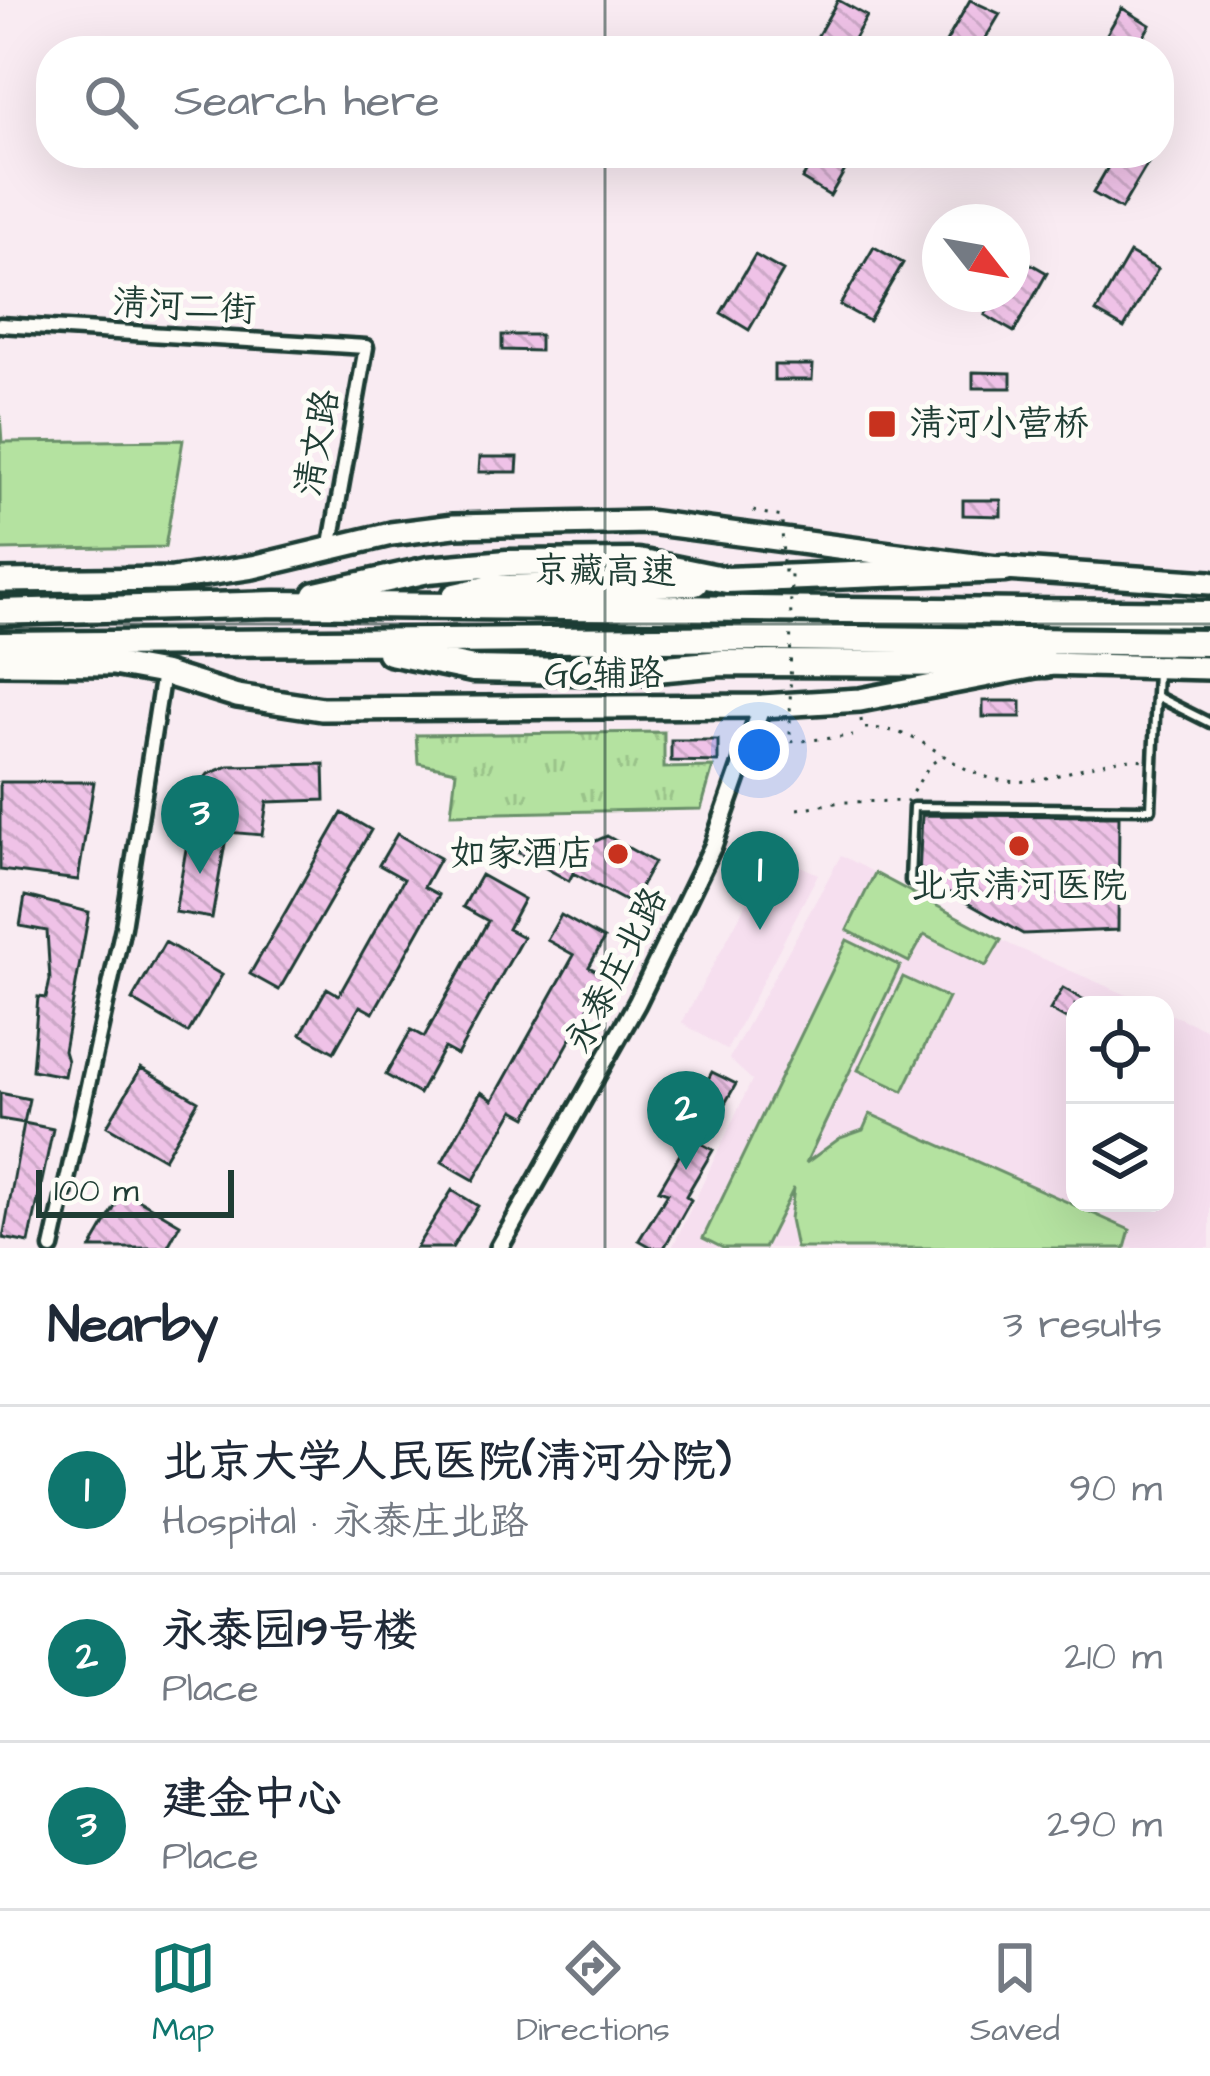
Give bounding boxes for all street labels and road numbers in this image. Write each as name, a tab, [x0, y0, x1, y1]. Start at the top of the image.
street label: 清河二街	[111, 278, 257, 336]
street label: 清文路	[284, 385, 352, 501]
street label: 京藏高速	[533, 545, 677, 599]
street label: G6辅路	[544, 649, 664, 700]
street label: 永泰庄北路	[553, 878, 681, 1062]

